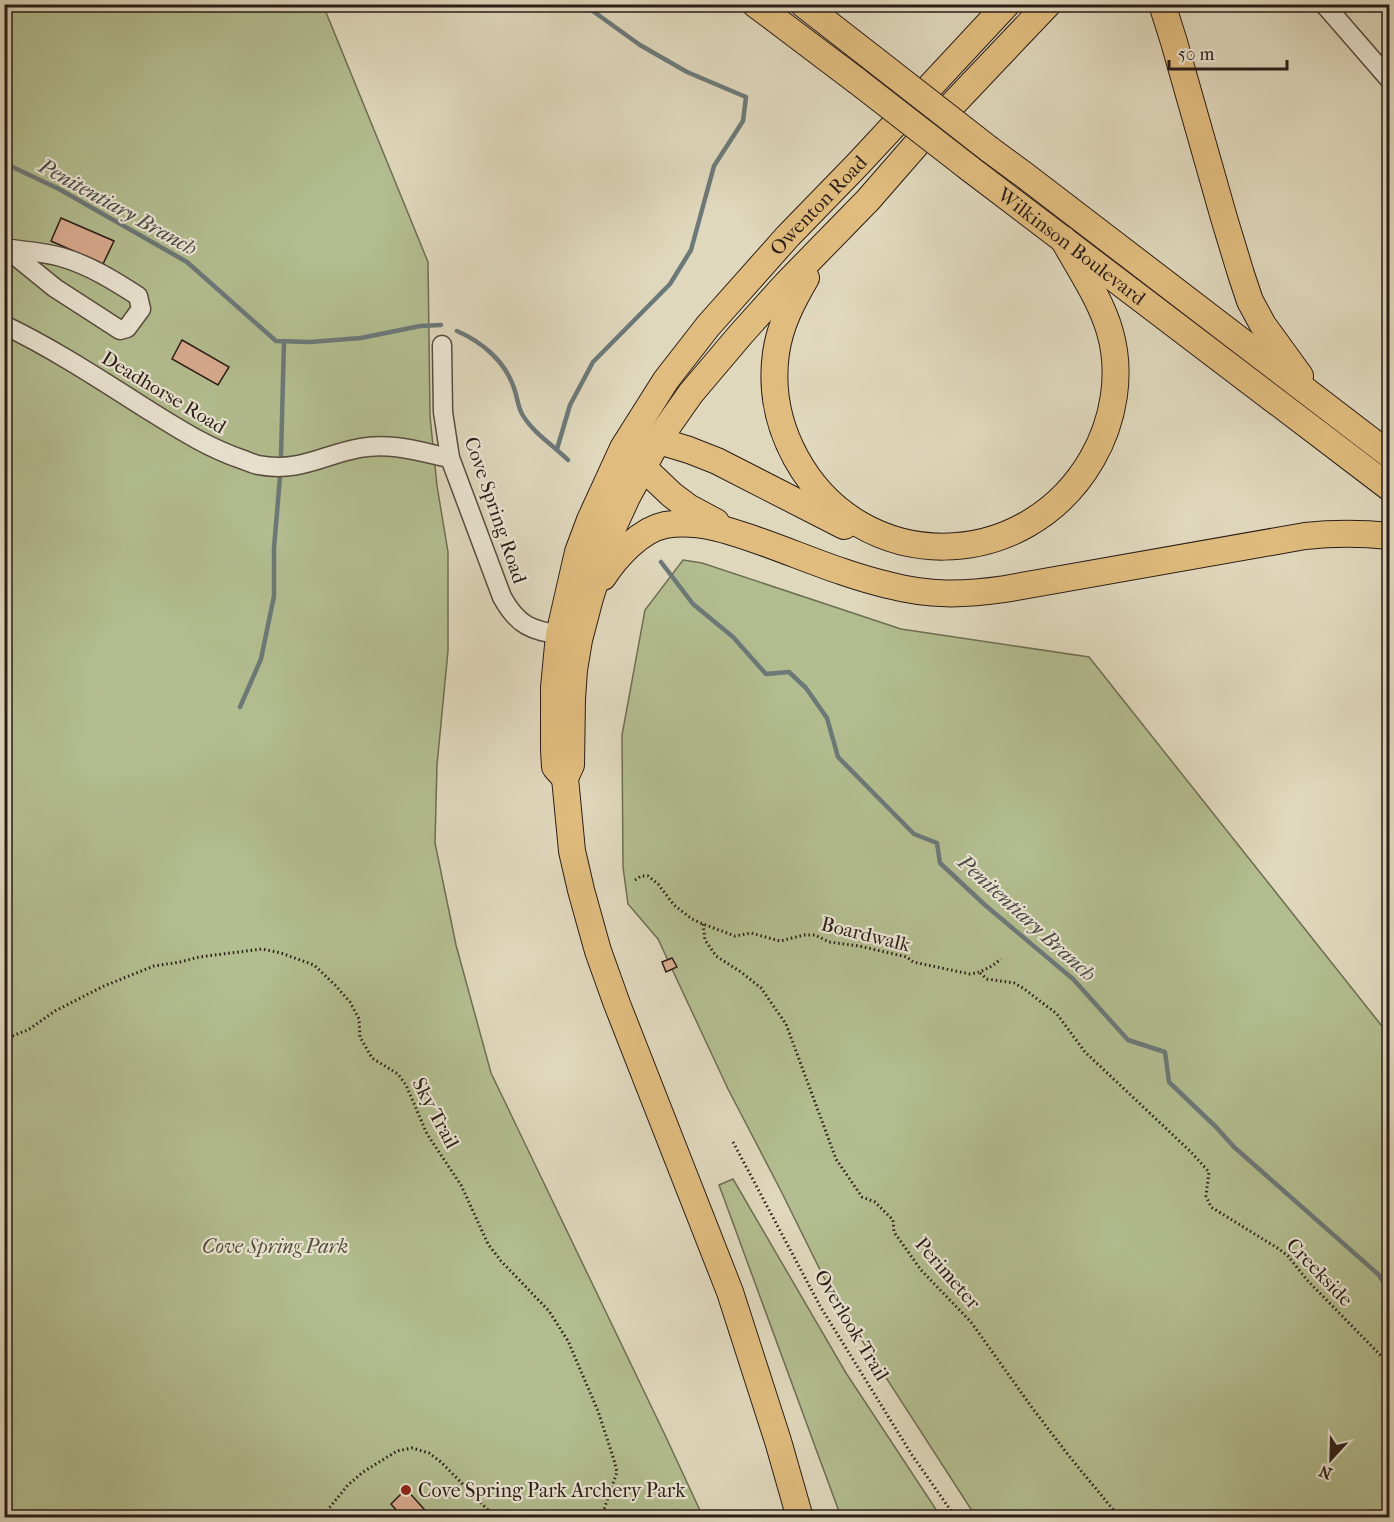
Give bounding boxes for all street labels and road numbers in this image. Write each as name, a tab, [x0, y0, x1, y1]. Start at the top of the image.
street label: Owenton Road	[765, 150, 872, 260]
street label: Wilkinson Boulevard	[992, 182, 1151, 311]
street label: Deadhorse Road	[97, 346, 231, 439]
street label: Cove Spring Road	[460, 434, 532, 588]
street label: Boardwalk	[819, 912, 914, 957]
street label: Sky Trail	[407, 1074, 464, 1153]
street label: Perimeter	[910, 1233, 985, 1314]
street label: Creekside	[1282, 1234, 1358, 1311]
street label: Overlook Trail	[809, 1266, 894, 1385]

